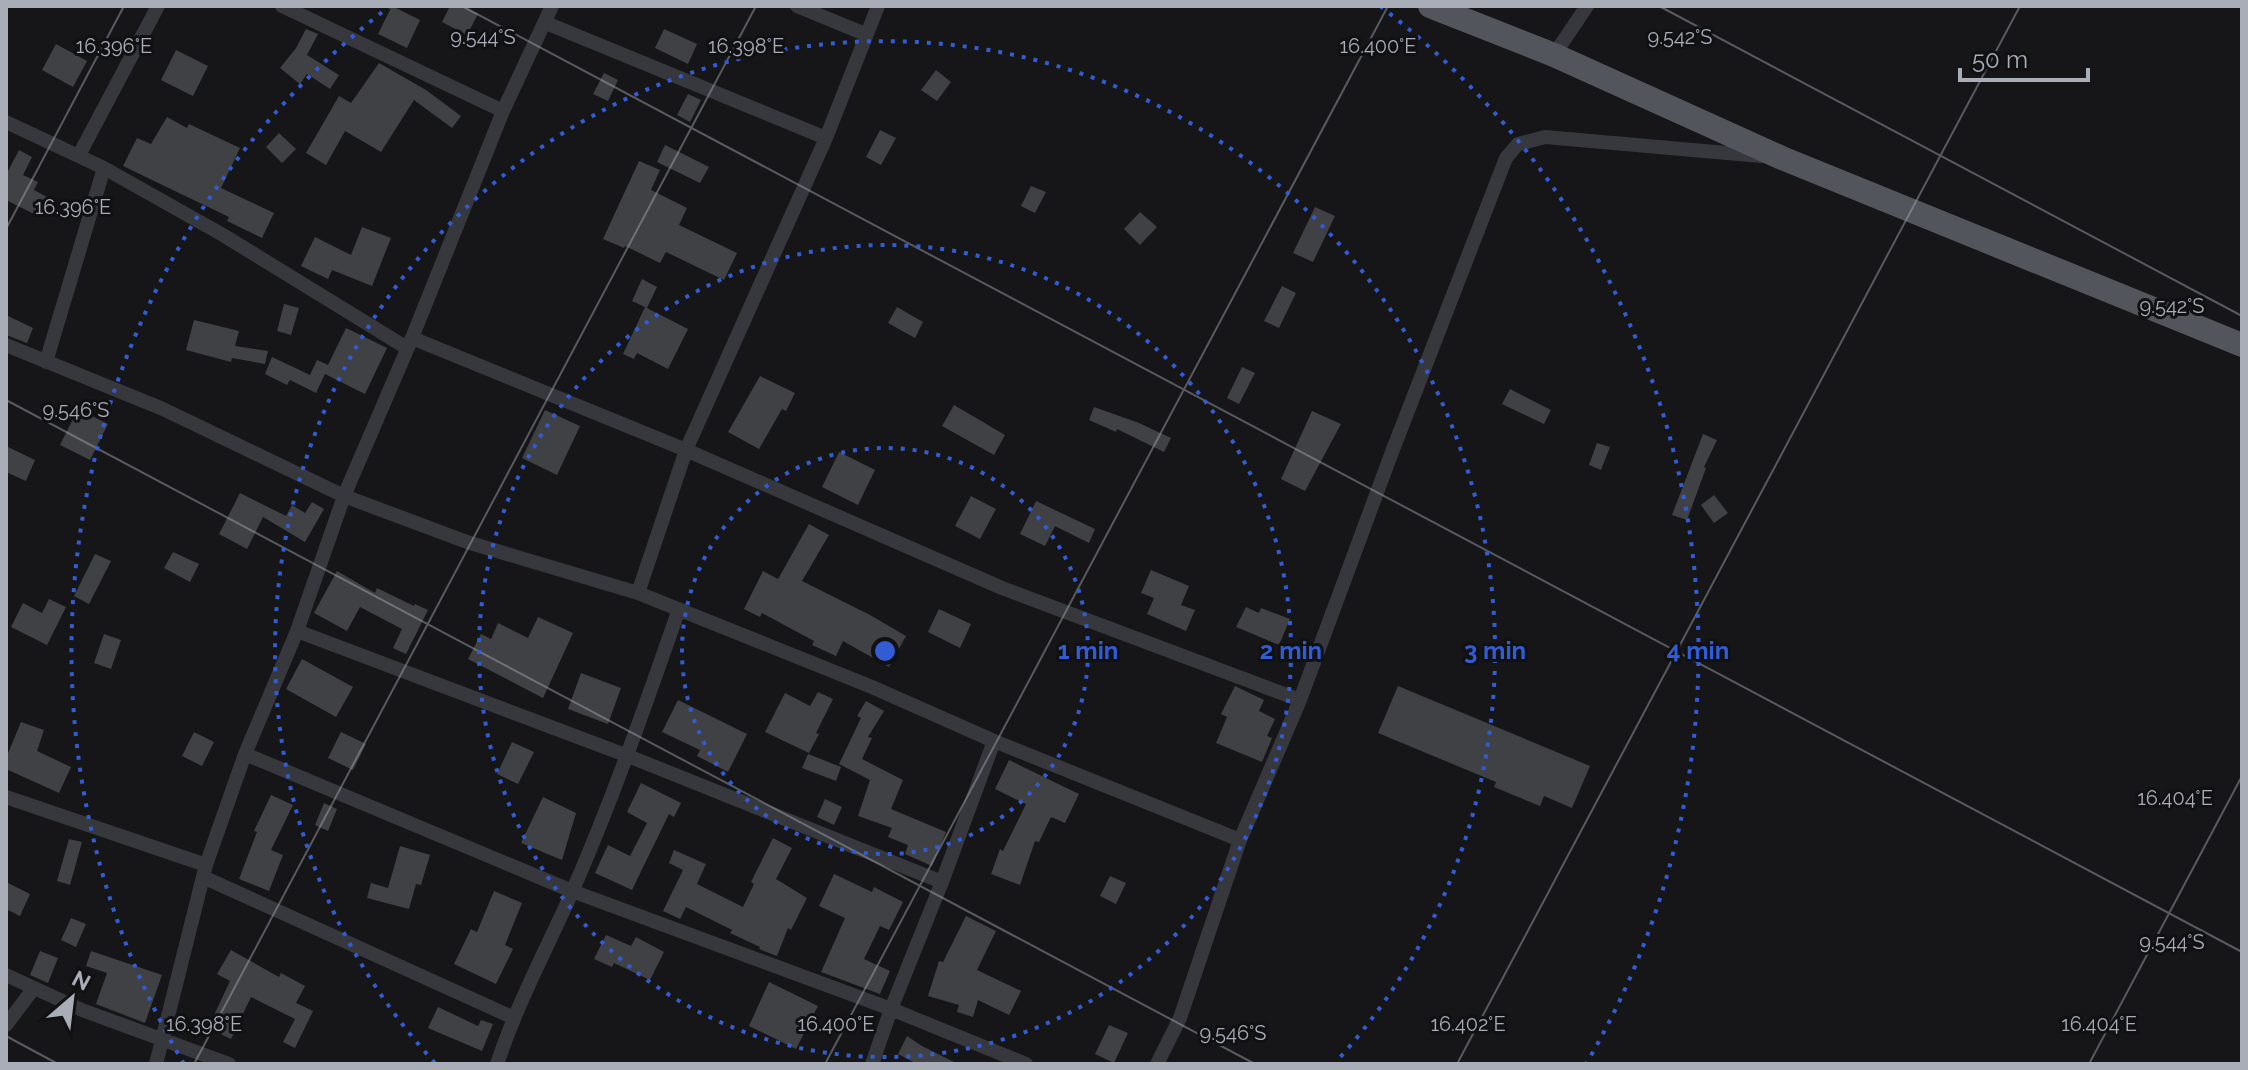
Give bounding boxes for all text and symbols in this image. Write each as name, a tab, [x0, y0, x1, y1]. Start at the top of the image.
text: 9.544°S	[450, 25, 516, 49]
text: 9.542°S	[1648, 25, 1712, 49]
scale bar	[1960, 32, 2088, 82]
text: 16.396°E	[76, 34, 152, 58]
text: 16.398°E	[708, 34, 784, 58]
text: 16.400°E	[1340, 34, 1416, 58]
text: 50 m	[1972, 45, 2028, 74]
text: 16.396°E	[35, 195, 111, 219]
text: 9.542°S	[2140, 294, 2204, 318]
text: 9.546°S	[43, 398, 109, 422]
text: 1 min	[1058, 636, 1118, 665]
text: 2 min	[1260, 636, 1322, 665]
text: 3 min	[1464, 636, 1526, 665]
text: 4 min	[1667, 636, 1729, 665]
centre of rings	[871, 637, 899, 665]
text: 16.404°E	[2137, 786, 2213, 810]
text: 9.544°S	[2139, 930, 2205, 954]
north arrow	[32, 958, 112, 1038]
text: N	[68, 965, 95, 996]
text: 16.398°E	[166, 1012, 242, 1036]
text: 16.400°E	[798, 1012, 874, 1036]
text: 16.402°E	[1430, 1012, 1506, 1036]
text: 16.404°E	[2061, 1012, 2137, 1036]
text: 9.546°S	[1200, 1021, 1266, 1045]

